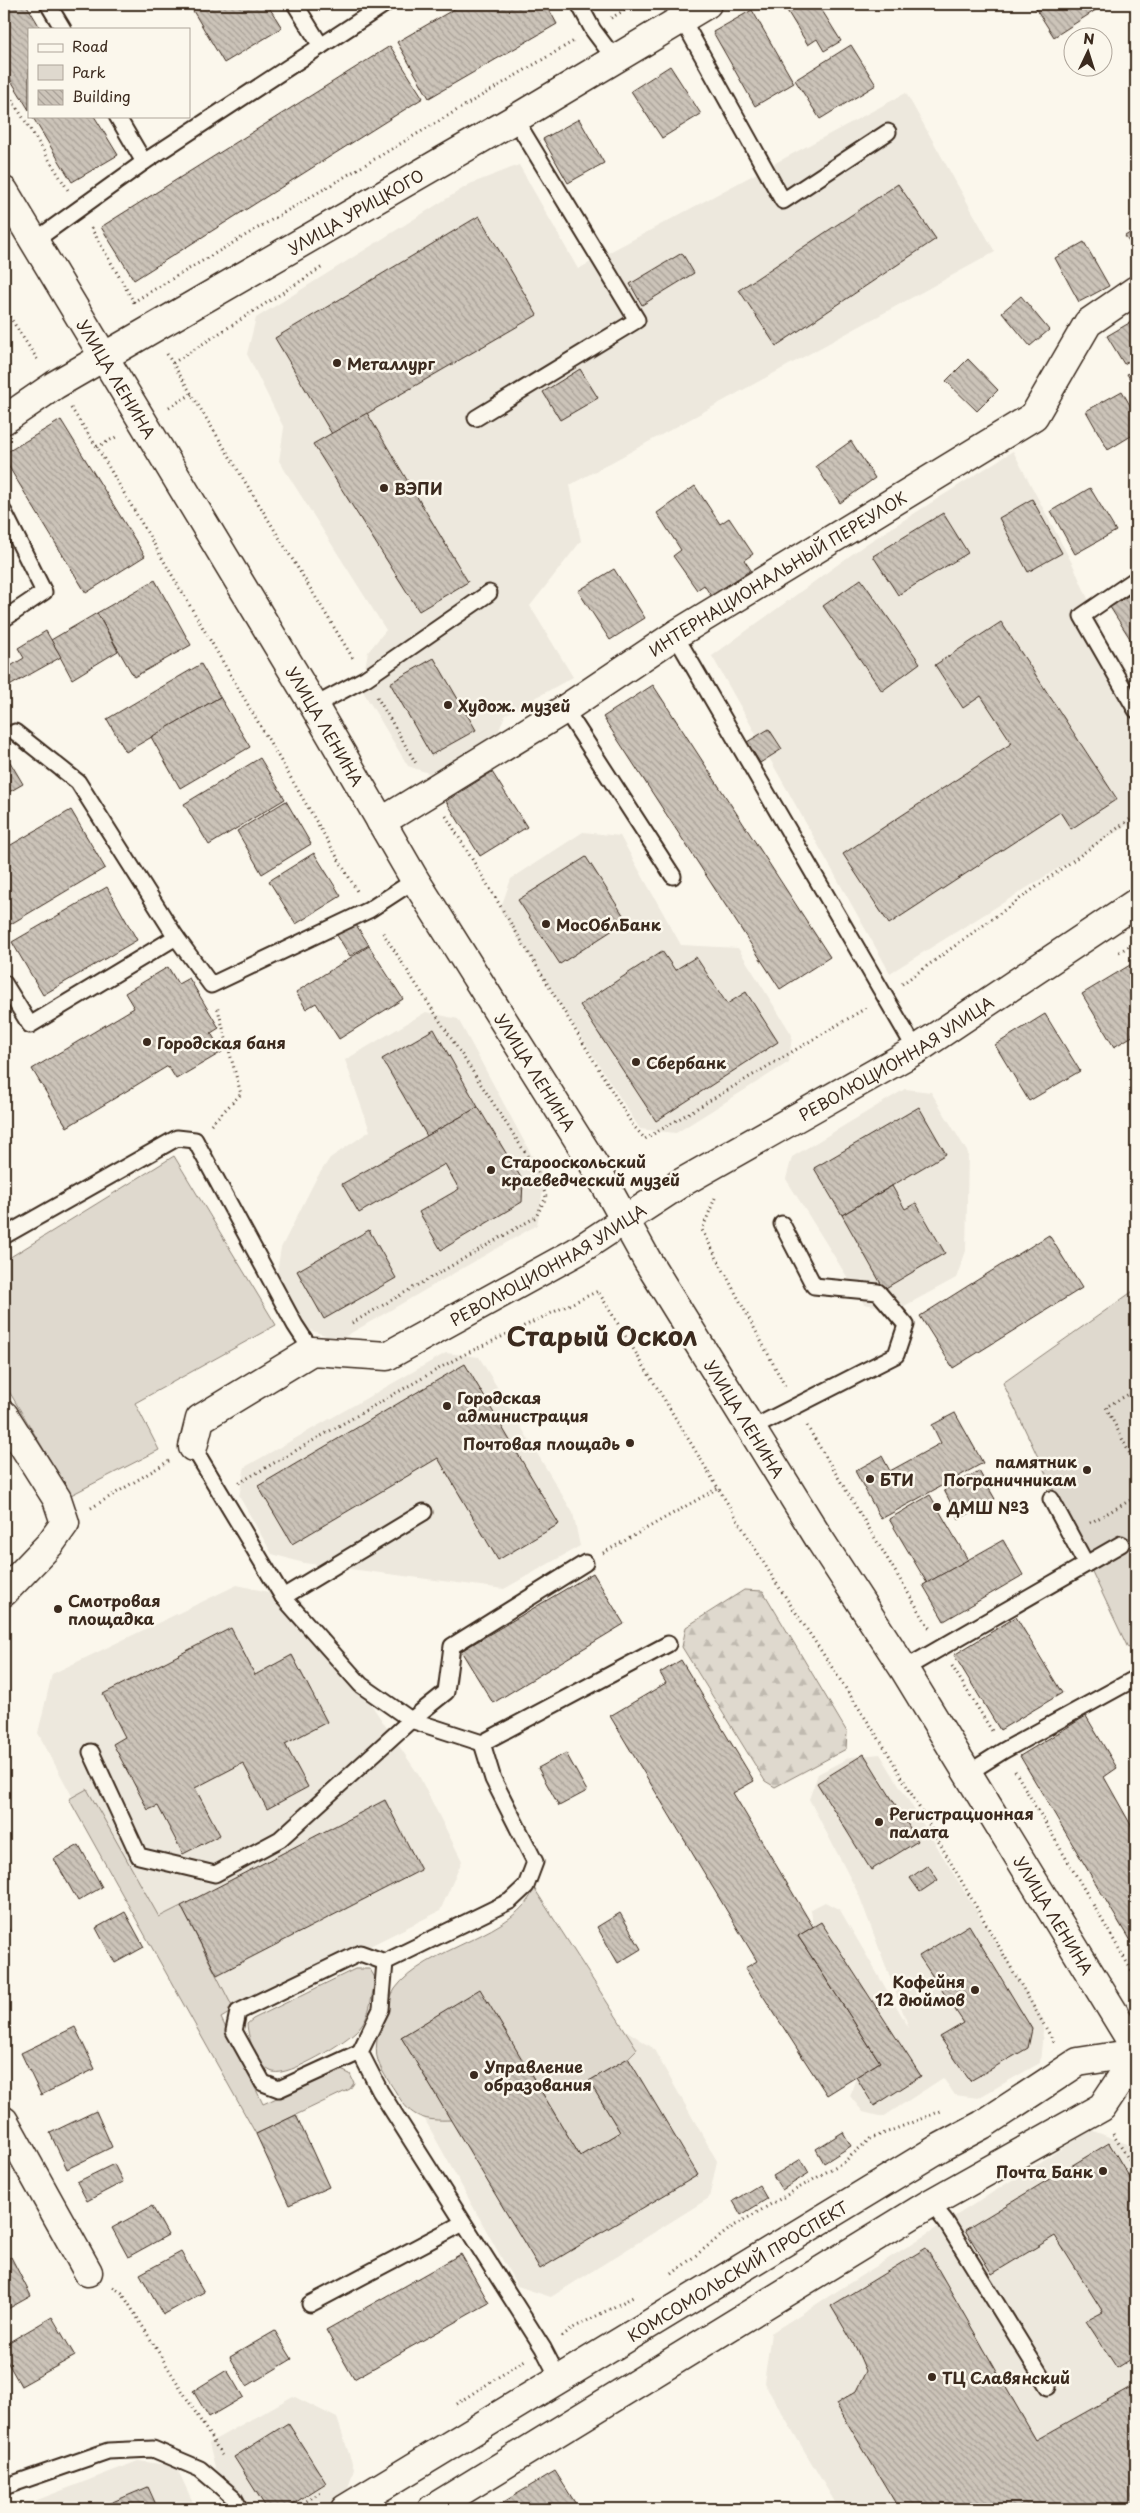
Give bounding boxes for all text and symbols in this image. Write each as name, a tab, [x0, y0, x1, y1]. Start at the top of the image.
legend	[28, 28, 190, 118]
north arrow	[1062, 28, 1112, 78]
text: N	[1083, 28, 1095, 49]
text: Road	[72, 34, 108, 57]
text: Park	[72, 60, 106, 83]
text: Building	[72, 84, 131, 107]
street label: УЛИЦА УРИЦКОГО	[283, 162, 428, 260]
street label: УЛИЦА ЛЕНИНА	[72, 314, 162, 443]
place label: Металлург	[347, 351, 435, 375]
marker: Металлург	[331, 357, 343, 369]
place label: ВЭПИ	[394, 476, 443, 500]
marker: ВЭПИ	[378, 482, 390, 494]
street label: ИНТЕРНАЦИОНАЛЬНЫЙ ПЕРЕУЛОК	[644, 485, 911, 662]
street label: УЛИЦА ЛЕНИНА	[281, 661, 370, 790]
place label: Худож. музей	[458, 693, 571, 717]
marker: Худож. музей	[442, 699, 454, 711]
place label: МосОблБанк	[556, 912, 662, 936]
marker: МосОблБанк	[540, 918, 552, 930]
street label: РЕВОЛЮЦИОННАЯ УЛИЦА	[794, 990, 998, 1126]
street label: УЛИЦА ЛЕНИНА	[489, 1008, 582, 1136]
place label: Городская баня	[157, 1030, 286, 1054]
marker: Городская баня	[141, 1036, 153, 1048]
place label: Сбербанк	[646, 1050, 727, 1074]
marker: Сбербанк	[630, 1056, 642, 1068]
place label: Старооскольский краеведческий музей	[501, 1149, 680, 1191]
marker: Старооскольский краеведческий музей	[485, 1164, 497, 1176]
street label: РЕВОЛЮЦИОННАЯ УЛИЦА	[445, 1197, 651, 1331]
district label: Старый Оскол	[507, 1316, 698, 1355]
street label: УЛИЦА ЛЕНИНА	[699, 1355, 791, 1482]
place label: Городская администрация	[457, 1385, 589, 1427]
marker: Городская администрация	[441, 1400, 453, 1412]
place label: Почтовая площадь	[463, 1431, 620, 1455]
marker: Почтовая площадь	[624, 1437, 636, 1449]
place label: памятник Пограничникам	[943, 1449, 1078, 1491]
marker: памятник Пограничникам	[1081, 1464, 1093, 1476]
place label: БТИ	[880, 1467, 914, 1491]
marker: БТИ	[864, 1473, 876, 1485]
place label: ДМШ №3	[946, 1495, 1029, 1519]
marker: ДМШ №3	[931, 1501, 943, 1513]
place label: Смотровая площадка	[68, 1588, 160, 1630]
marker: Смотровая площадка	[52, 1603, 64, 1615]
place label: Регистрационная палата	[889, 1801, 1034, 1843]
marker: Регистрационная палата	[873, 1816, 885, 1828]
street label: УЛИЦА ЛЕНИНА	[1009, 1851, 1100, 1979]
place label: Кофейня 12 дюймов	[875, 1969, 966, 2011]
marker: Кофейня 12 дюймов	[969, 1984, 981, 1996]
place label: Управление образования	[484, 2054, 592, 2096]
marker: Управление образования	[468, 2069, 480, 2081]
place label: Почта Банк	[996, 2159, 1094, 2183]
marker: Почта Банк	[1097, 2165, 1109, 2177]
street label: КОМСОМОЛЬСКИЙ ПРОСПЕКТ	[622, 2194, 852, 2347]
place label: ТЦ Славянский	[942, 2365, 1070, 2389]
marker: ТЦ Славянский	[926, 2371, 938, 2383]

